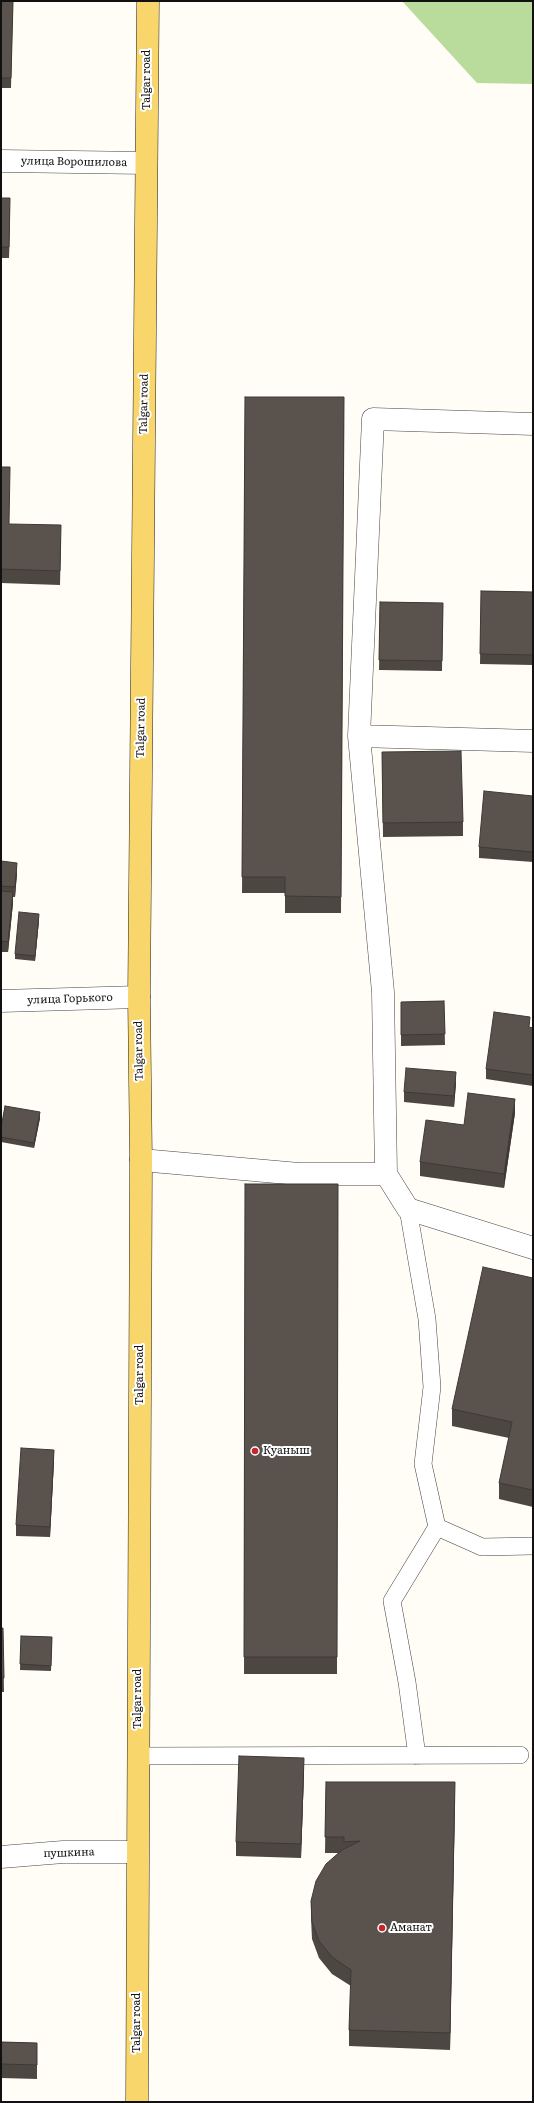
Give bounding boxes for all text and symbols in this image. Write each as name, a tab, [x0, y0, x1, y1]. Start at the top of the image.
street label: Talgar road	[140, 50, 154, 110]
street label: улица Ворошилова	[21, 154, 127, 170]
street label: Talgar road	[137, 374, 151, 434]
street label: Talgar road	[134, 698, 148, 758]
street label: улица Горького	[27, 991, 113, 1007]
street label: Talgar road	[132, 1021, 146, 1081]
street label: Talgar road	[133, 1345, 147, 1405]
place label: Куаныш	[263, 1444, 310, 1458]
marker: Куаныш	[250, 1446, 260, 1456]
street label: Talgar road	[131, 1669, 145, 1729]
street label: пушкина	[43, 1846, 95, 1860]
place label: Аманат	[390, 1921, 432, 1935]
marker: Аманат	[377, 1923, 387, 1933]
street label: Talgar road	[130, 1993, 144, 2053]

